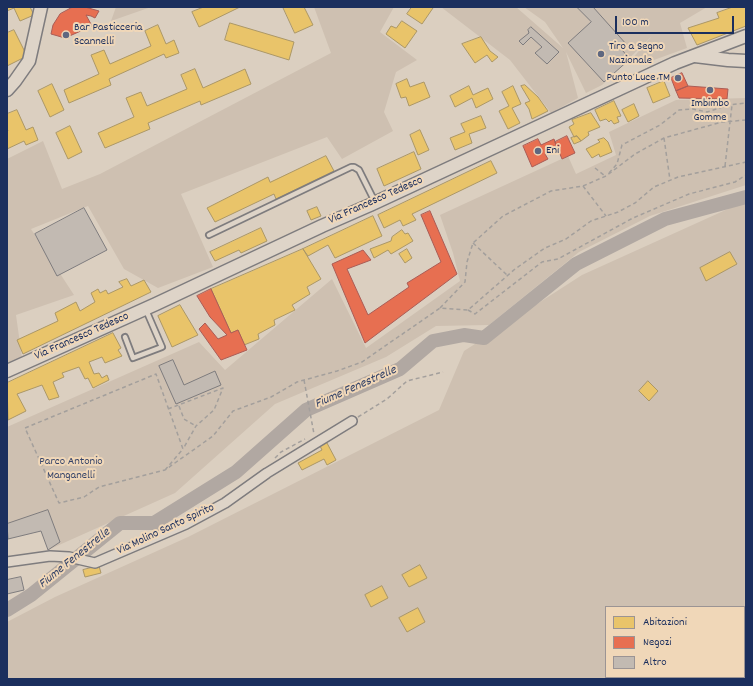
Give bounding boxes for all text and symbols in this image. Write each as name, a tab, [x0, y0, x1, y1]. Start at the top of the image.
scale bar	[617, 8, 736, 34]
text: 100 m	[622, 14, 649, 31]
place label: Bar Pasticceria Scannelli	[74, 21, 142, 49]
marker: Bar Pasticceria Scannelli	[61, 30, 71, 40]
place label: Tiro a Segno Nazionale	[609, 40, 664, 68]
marker: Tiro a Segno Nazionale	[596, 49, 606, 59]
place label: Punto Luce TM	[607, 71, 670, 85]
marker: Punto Luce TM	[673, 73, 683, 83]
marker: Imbimbo Gomme	[705, 85, 715, 95]
place label: Imbimbo Gomme	[691, 97, 729, 125]
place label: Eni	[546, 144, 559, 158]
marker: Eni	[533, 146, 543, 156]
street label: Via Francesco Tedesco	[327, 174, 425, 228]
street label: Via Francesco Tedesco	[33, 310, 131, 364]
water label: Fiume Fenestrelle	[313, 363, 399, 413]
park label: Parco Antonio Manganelli	[39, 455, 103, 483]
street label: Via Molino Santo Spirito	[115, 501, 217, 559]
water label: Fiume Fenestrelle	[36, 525, 114, 593]
legend	[605, 606, 745, 678]
text: Abitazioni	[643, 614, 687, 631]
text: Negozi	[643, 634, 672, 651]
text: Altro	[643, 654, 667, 671]

